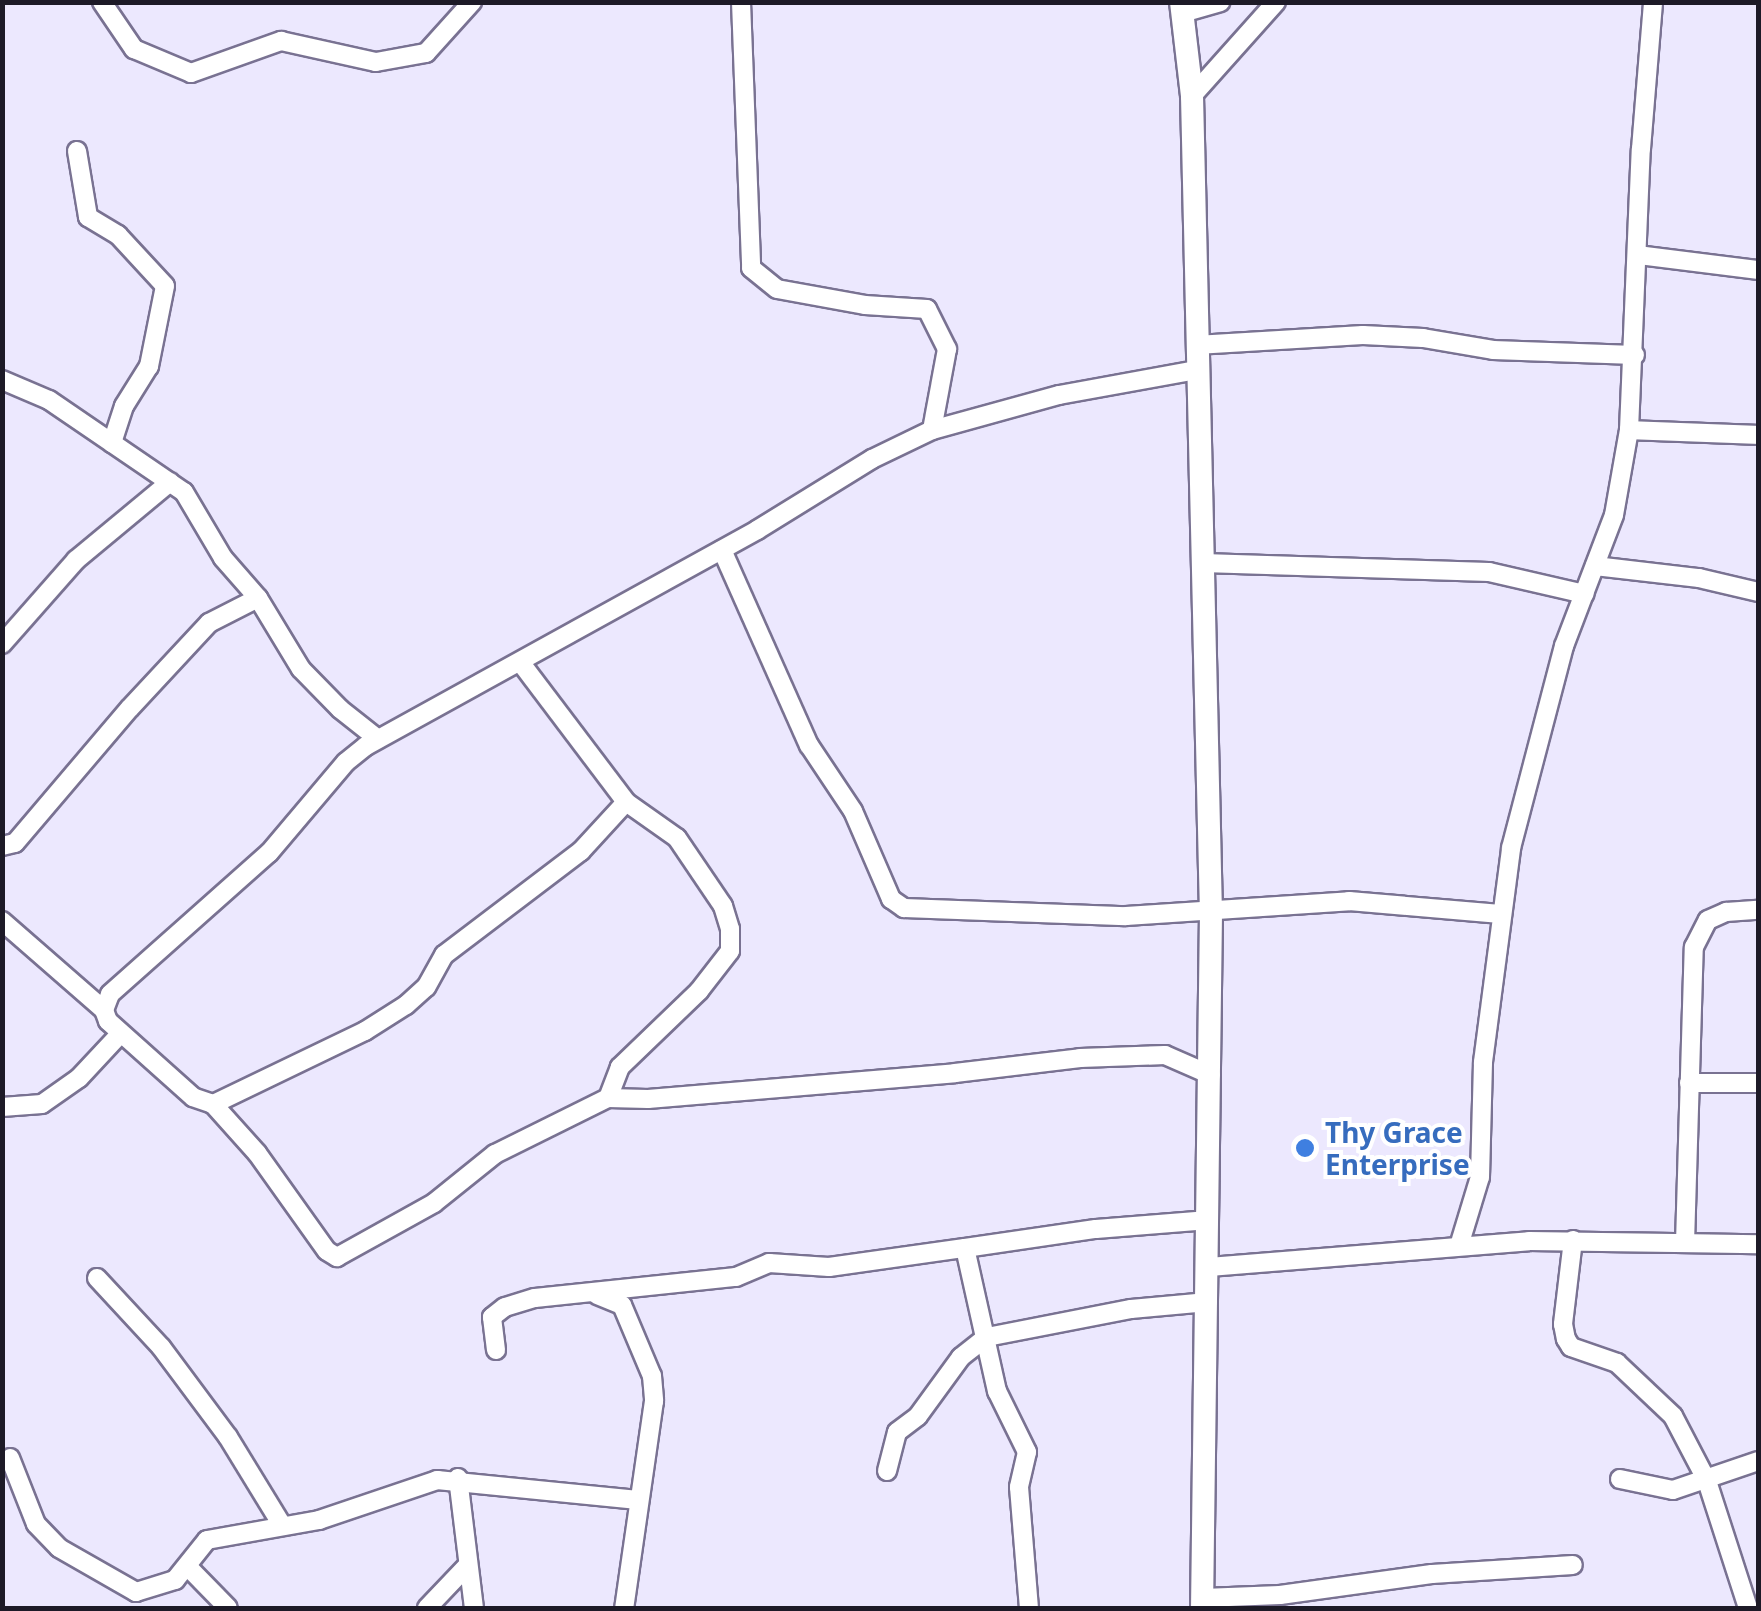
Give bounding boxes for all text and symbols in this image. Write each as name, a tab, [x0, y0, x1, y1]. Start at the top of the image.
place label: Thy Grace Enterprise	[1325, 1115, 1470, 1181]
marker: Thy Grace Enterprise	[1294, 1137, 1316, 1159]

